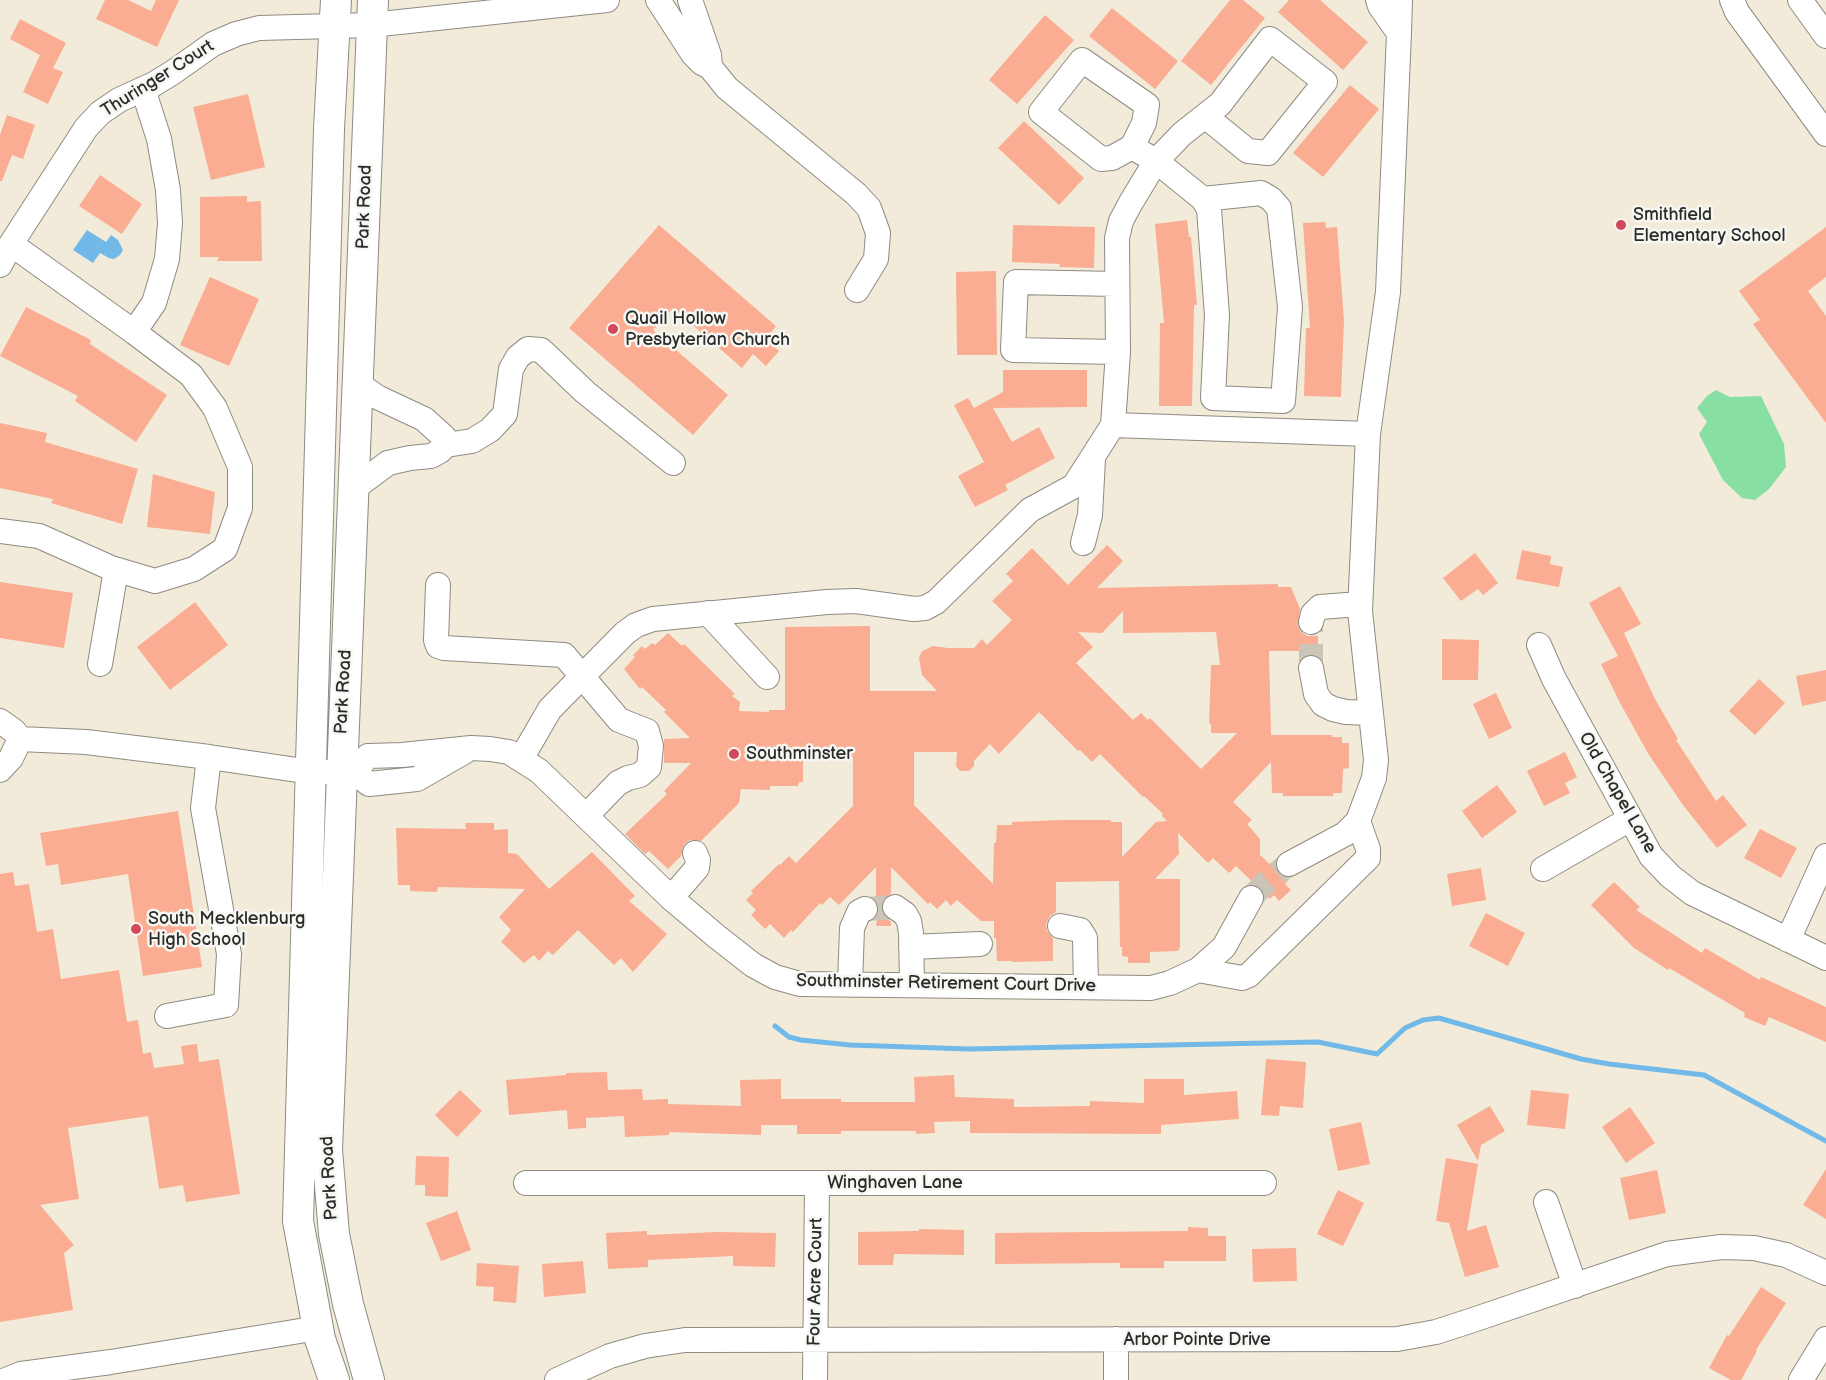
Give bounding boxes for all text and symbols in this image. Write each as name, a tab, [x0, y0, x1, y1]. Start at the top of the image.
street label: Thuringer Court	[98, 36, 218, 122]
street label: Park Road	[353, 164, 377, 250]
place label: Smithfield Elementary School	[1633, 204, 1786, 246]
marker: Smithfield Elementary School	[1614, 218, 1628, 232]
place label: Quail Hollow Presbyterian Church	[625, 308, 790, 350]
marker: Quail Hollow Presbyterian Church	[606, 322, 620, 336]
street label: Park Road	[331, 649, 357, 735]
street label: Old Chapel Lane	[1574, 728, 1660, 858]
place label: Southminster	[746, 743, 853, 765]
marker: Southminster	[727, 747, 741, 761]
place label: South Mecklenburg High School	[148, 908, 305, 950]
marker: South Mecklenburg High School	[129, 922, 143, 936]
street label: Southminster Retirement Court Drive	[796, 971, 1096, 997]
street label: Park Road	[317, 1135, 343, 1221]
street label: Winghaven Lane	[827, 1172, 963, 1194]
street label: Four Acre Court	[804, 1218, 828, 1346]
street label: Arbor Pointe Drive	[1123, 1329, 1271, 1351]

